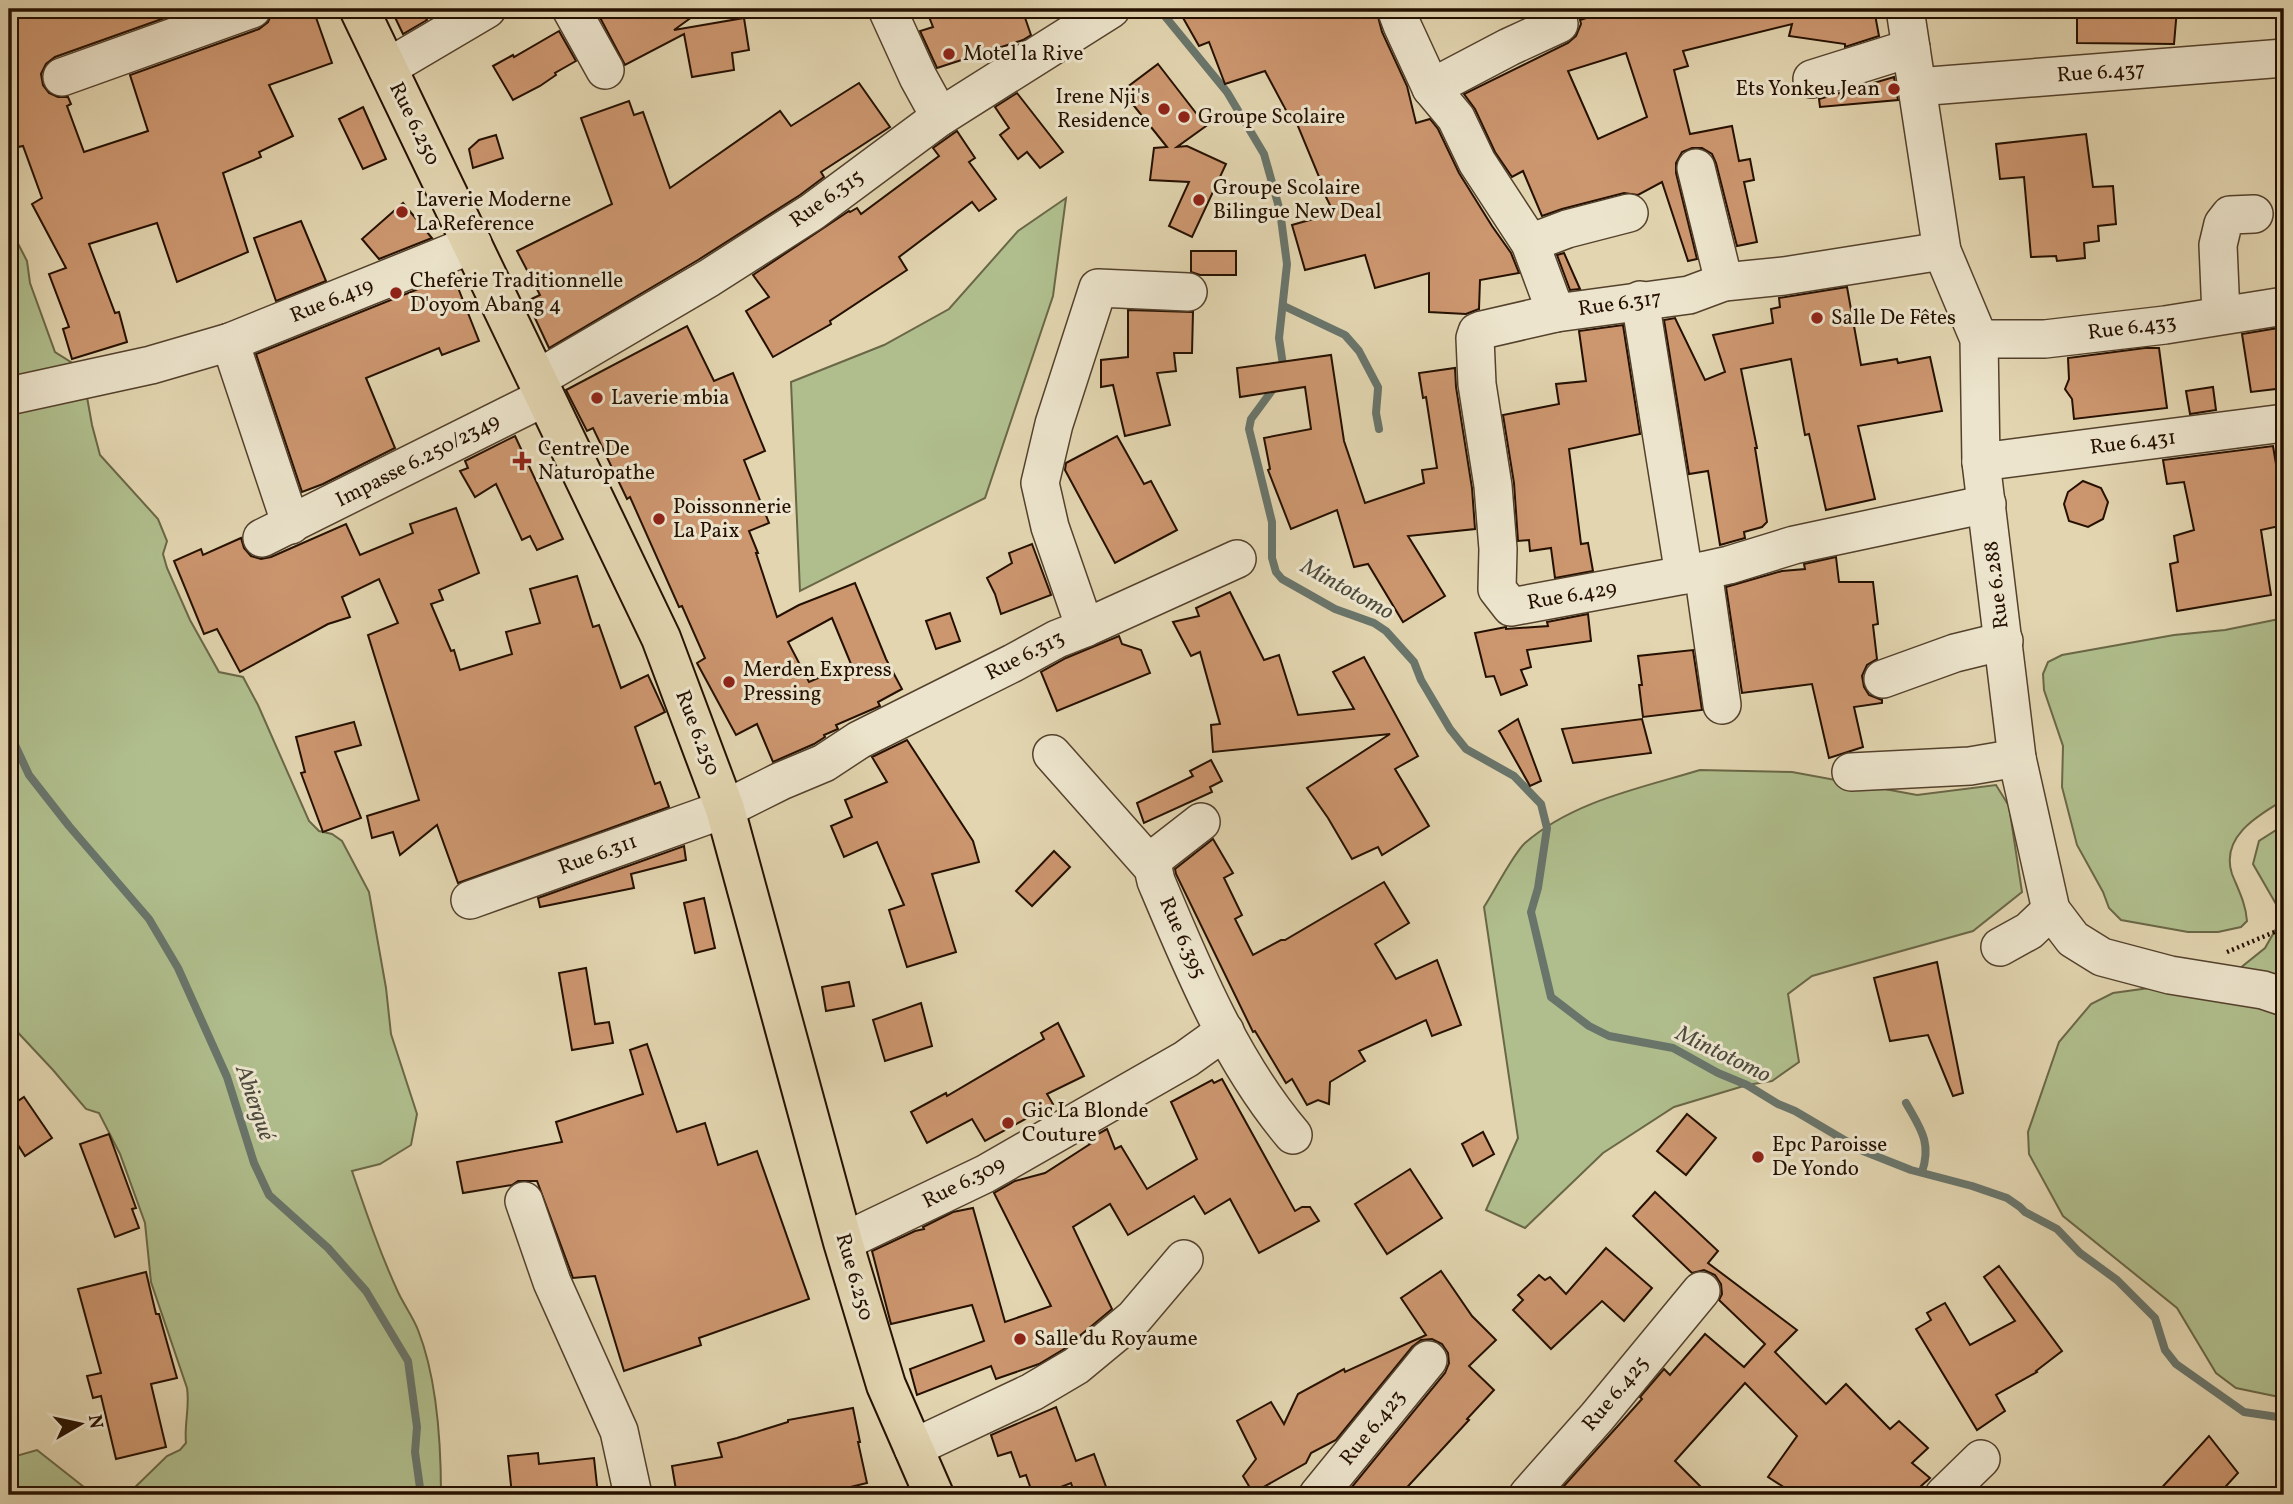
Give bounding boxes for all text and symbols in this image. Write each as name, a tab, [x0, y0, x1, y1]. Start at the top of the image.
place label: Motel la Rive	[963, 40, 1083, 69]
marker: Motel la Rive	[941, 46, 957, 62]
street label: Rue 6.437	[2056, 55, 2146, 91]
place label: Ets Yonkeu Jean	[1735, 75, 1880, 104]
street label: Rue 6.250	[381, 77, 447, 171]
marker: Ets Yonkeu Jean	[1886, 81, 1902, 97]
place label: Irene Nji's Residence	[1056, 83, 1150, 136]
marker: Irene Nji's Residence	[1156, 101, 1172, 117]
place label: Groupe Scolaire	[1198, 103, 1345, 132]
marker: Groupe Scolaire	[1176, 109, 1192, 125]
street label: Rue 6.315	[784, 163, 870, 235]
place label: Groupe Scolaire Bilingue New Deal	[1213, 174, 1381, 227]
place label: Laverie Moderne La Reference	[416, 186, 571, 239]
marker: Groupe Scolaire Bilingue New Deal	[1191, 192, 1207, 208]
marker: Laverie Moderne La Reference	[394, 204, 410, 220]
place label: Cheferie Traditionnelle D'oyom Abang 4	[410, 267, 623, 320]
street label: Rue 6.419	[286, 271, 378, 331]
street label: Rue 6.317	[1576, 284, 1664, 324]
marker: Cheferie Traditionnelle D'oyom Abang 4	[388, 285, 404, 301]
place label: Salle De Fêtes	[1831, 304, 1956, 333]
street label: Rue 6.433	[2086, 308, 2178, 348]
marker: Salle De Fêtes	[1809, 310, 1825, 326]
place label: Laverie mbia	[611, 384, 730, 413]
marker: Laverie mbia	[589, 390, 605, 406]
street label: Impasse 6.250/2349	[331, 407, 505, 515]
street label: Rue 6.431	[2088, 423, 2178, 463]
place label: Centre De Naturopathe	[538, 435, 655, 488]
marker: Centre De Naturopathe	[512, 451, 532, 471]
place label: Poissonnerie La Paix	[673, 493, 792, 546]
marker: Poissonnerie La Paix	[651, 511, 667, 527]
street label: Rue 6.288	[1977, 539, 2017, 631]
water label: Mintotomo	[1294, 551, 1400, 629]
street label: Rue 6.429	[1525, 574, 1619, 618]
street label: Rue 6.313	[981, 624, 1069, 688]
place label: Merden Express Pressing	[743, 656, 892, 709]
marker: Merden Express Pressing	[721, 674, 737, 690]
street label: Rue 6.250	[667, 686, 727, 780]
street label: Rue 6.311	[554, 827, 642, 883]
street label: Rue 6.395	[1151, 893, 1213, 983]
water label: Mintotomo	[1669, 1018, 1776, 1092]
water label: Abiergué	[226, 1060, 282, 1147]
place label: Gic La Blonde Couture	[1022, 1097, 1149, 1150]
marker: Gic La Blonde Couture	[1000, 1115, 1016, 1131]
place label: Epc Paroisse De Yondo	[1772, 1131, 1887, 1184]
marker: Epc Paroisse De Yondo	[1750, 1149, 1766, 1165]
street label: Rue 6.309	[918, 1150, 1010, 1216]
street label: Rue 6.250	[828, 1230, 880, 1324]
place label: Salle du Royaume	[1034, 1325, 1198, 1354]
marker: Salle du Royaume	[1012, 1331, 1028, 1347]
street label: Rue 6.425	[1576, 1350, 1656, 1438]
street label: Rue 6.423	[1333, 1384, 1413, 1472]
north arrow	[46, 1388, 116, 1458]
text: N	[81, 1413, 109, 1431]

